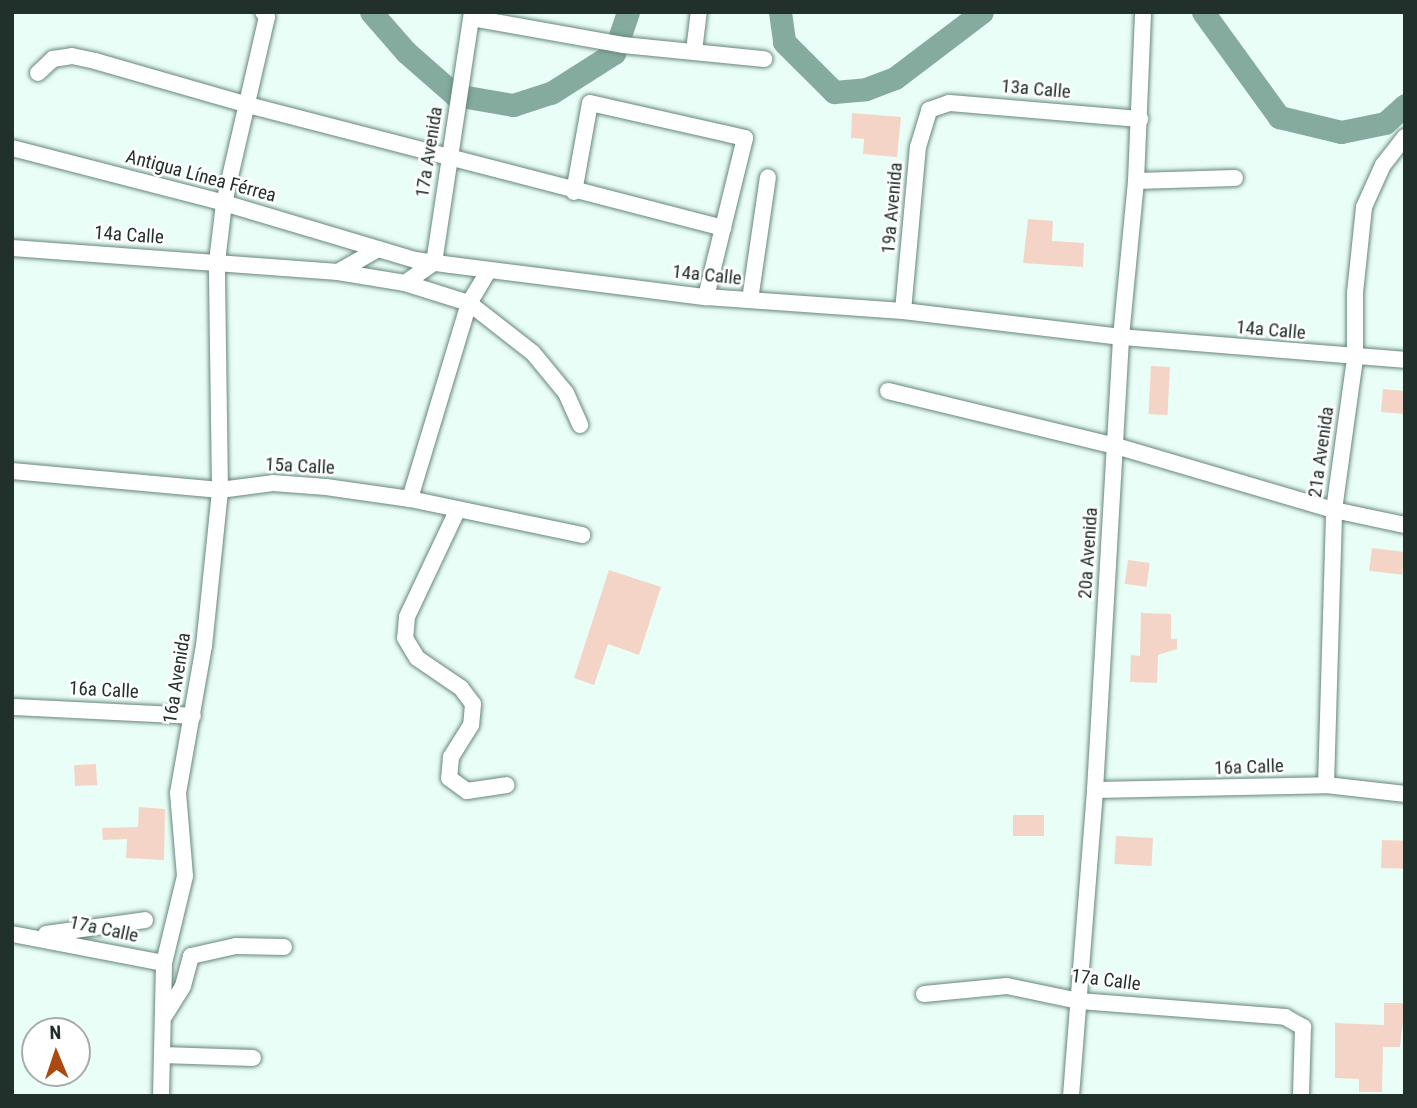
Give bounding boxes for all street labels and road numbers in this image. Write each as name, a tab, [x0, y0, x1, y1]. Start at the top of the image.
street label: 13a Calle	[1000, 75, 1072, 103]
street label: 17a Avenida	[411, 105, 447, 199]
street label: Antigua Línea Férrea	[123, 145, 279, 207]
street label: 19a Avenida	[877, 161, 907, 255]
street label: 14a Calle	[93, 221, 165, 249]
street label: 14a Calle	[671, 260, 743, 290]
street label: 14a Calle	[1235, 316, 1307, 344]
street label: 21a Avenida	[1303, 405, 1339, 499]
street label: 15a Calle	[265, 453, 335, 479]
street label: 20a Avenida	[1073, 506, 1103, 600]
street label: 16a Avenida	[159, 631, 195, 725]
street label: 16a Calle	[69, 677, 139, 703]
street label: 16a Calle	[1214, 754, 1284, 780]
street label: 17a Calle	[68, 911, 140, 947]
street label: 17a Calle	[1070, 964, 1142, 996]

